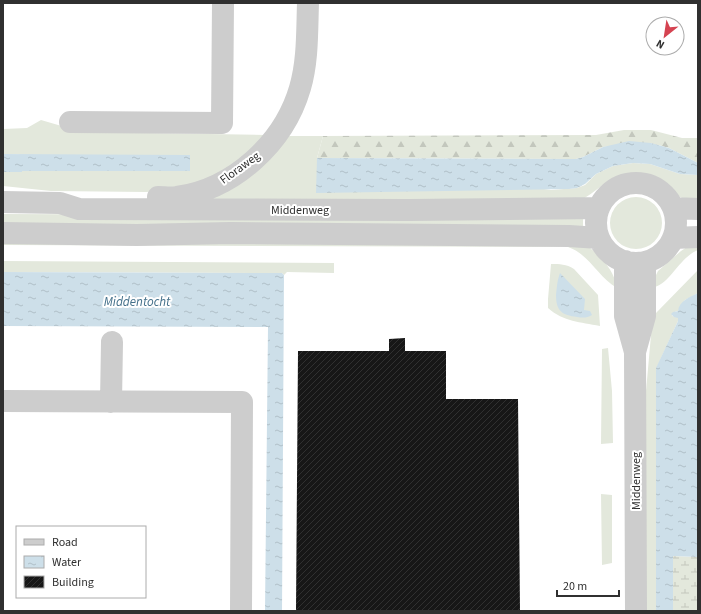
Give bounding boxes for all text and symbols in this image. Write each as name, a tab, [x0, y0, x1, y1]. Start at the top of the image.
north arrow	[645, 16, 685, 56]
text: N	[653, 36, 667, 53]
street label: Floraweg	[216, 148, 264, 188]
street label: Middenweg	[271, 202, 329, 219]
water label: Middentocht	[104, 293, 171, 311]
street label: Middenweg	[628, 452, 645, 510]
legend	[16, 526, 146, 598]
text: Road	[52, 534, 78, 551]
text: Water	[52, 554, 82, 571]
scale bar	[557, 572, 619, 598]
text: Building	[52, 574, 94, 591]
text: 20 m	[563, 578, 587, 595]

